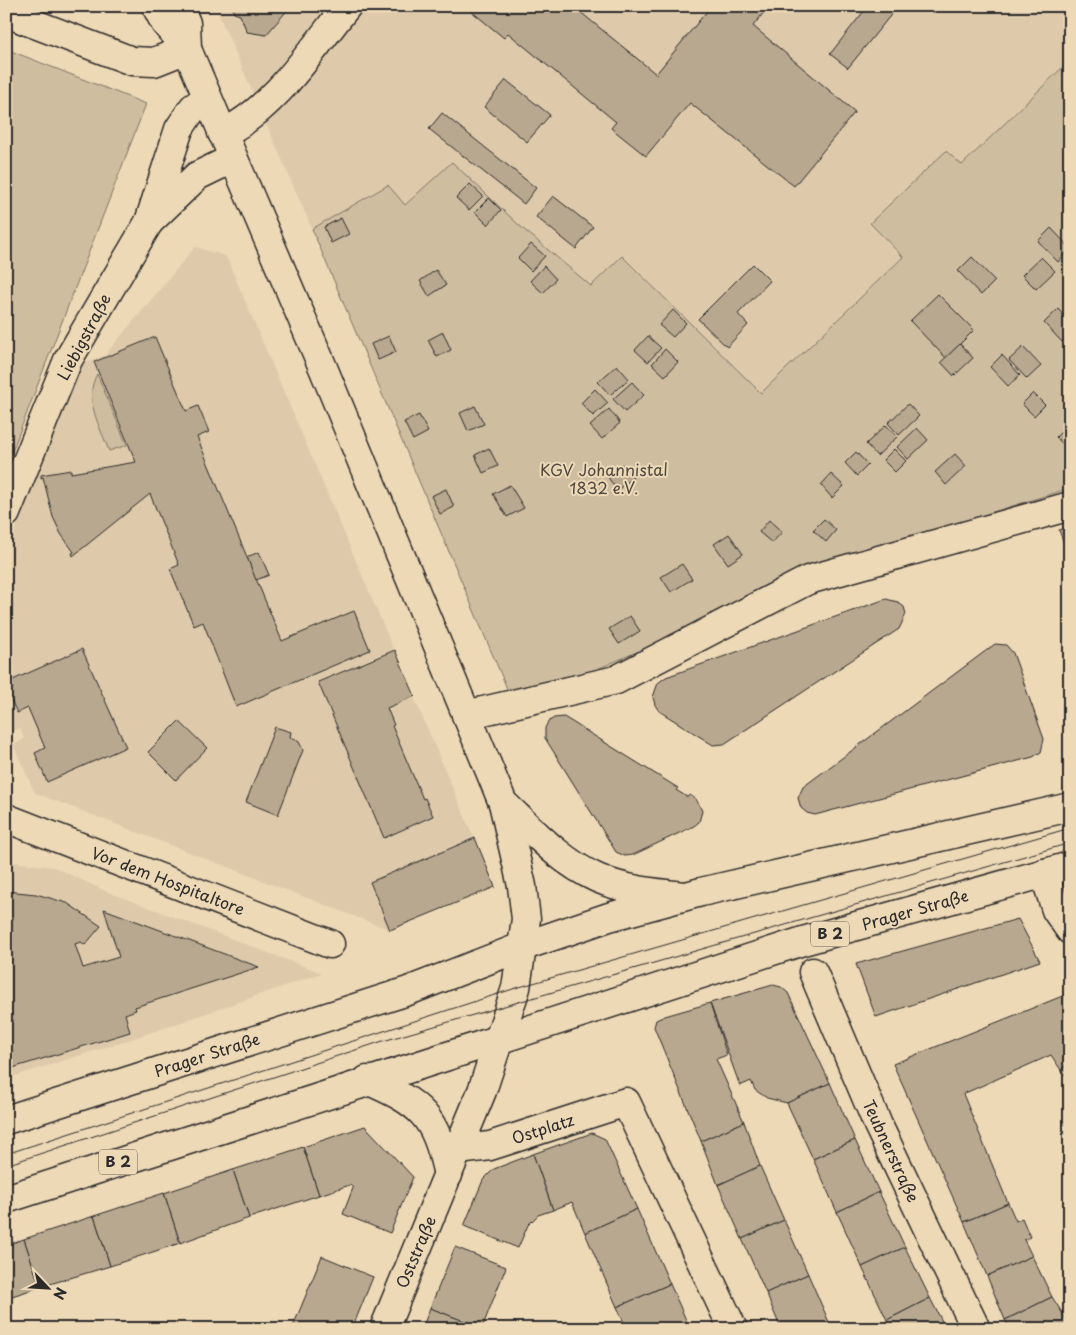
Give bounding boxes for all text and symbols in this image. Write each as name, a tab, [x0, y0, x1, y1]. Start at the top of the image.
street label: Liebigstraße	[50, 289, 116, 384]
park label: KGV Johannistal 1832 e.V.	[540, 457, 668, 499]
street label: Vor dem Hospitaltore	[88, 840, 248, 920]
street label: Prager Straße	[859, 882, 971, 936]
road number: B 2	[811, 922, 849, 946]
street label: Prager Straße	[151, 1026, 262, 1082]
street label: Teubnerstraße	[858, 1095, 926, 1206]
street label: Ostplatz	[508, 1107, 577, 1149]
road number: B 2	[99, 1150, 137, 1174]
street label: Oststraße	[389, 1212, 441, 1291]
north arrow	[22, 1262, 72, 1312]
text: N	[48, 1284, 72, 1303]

